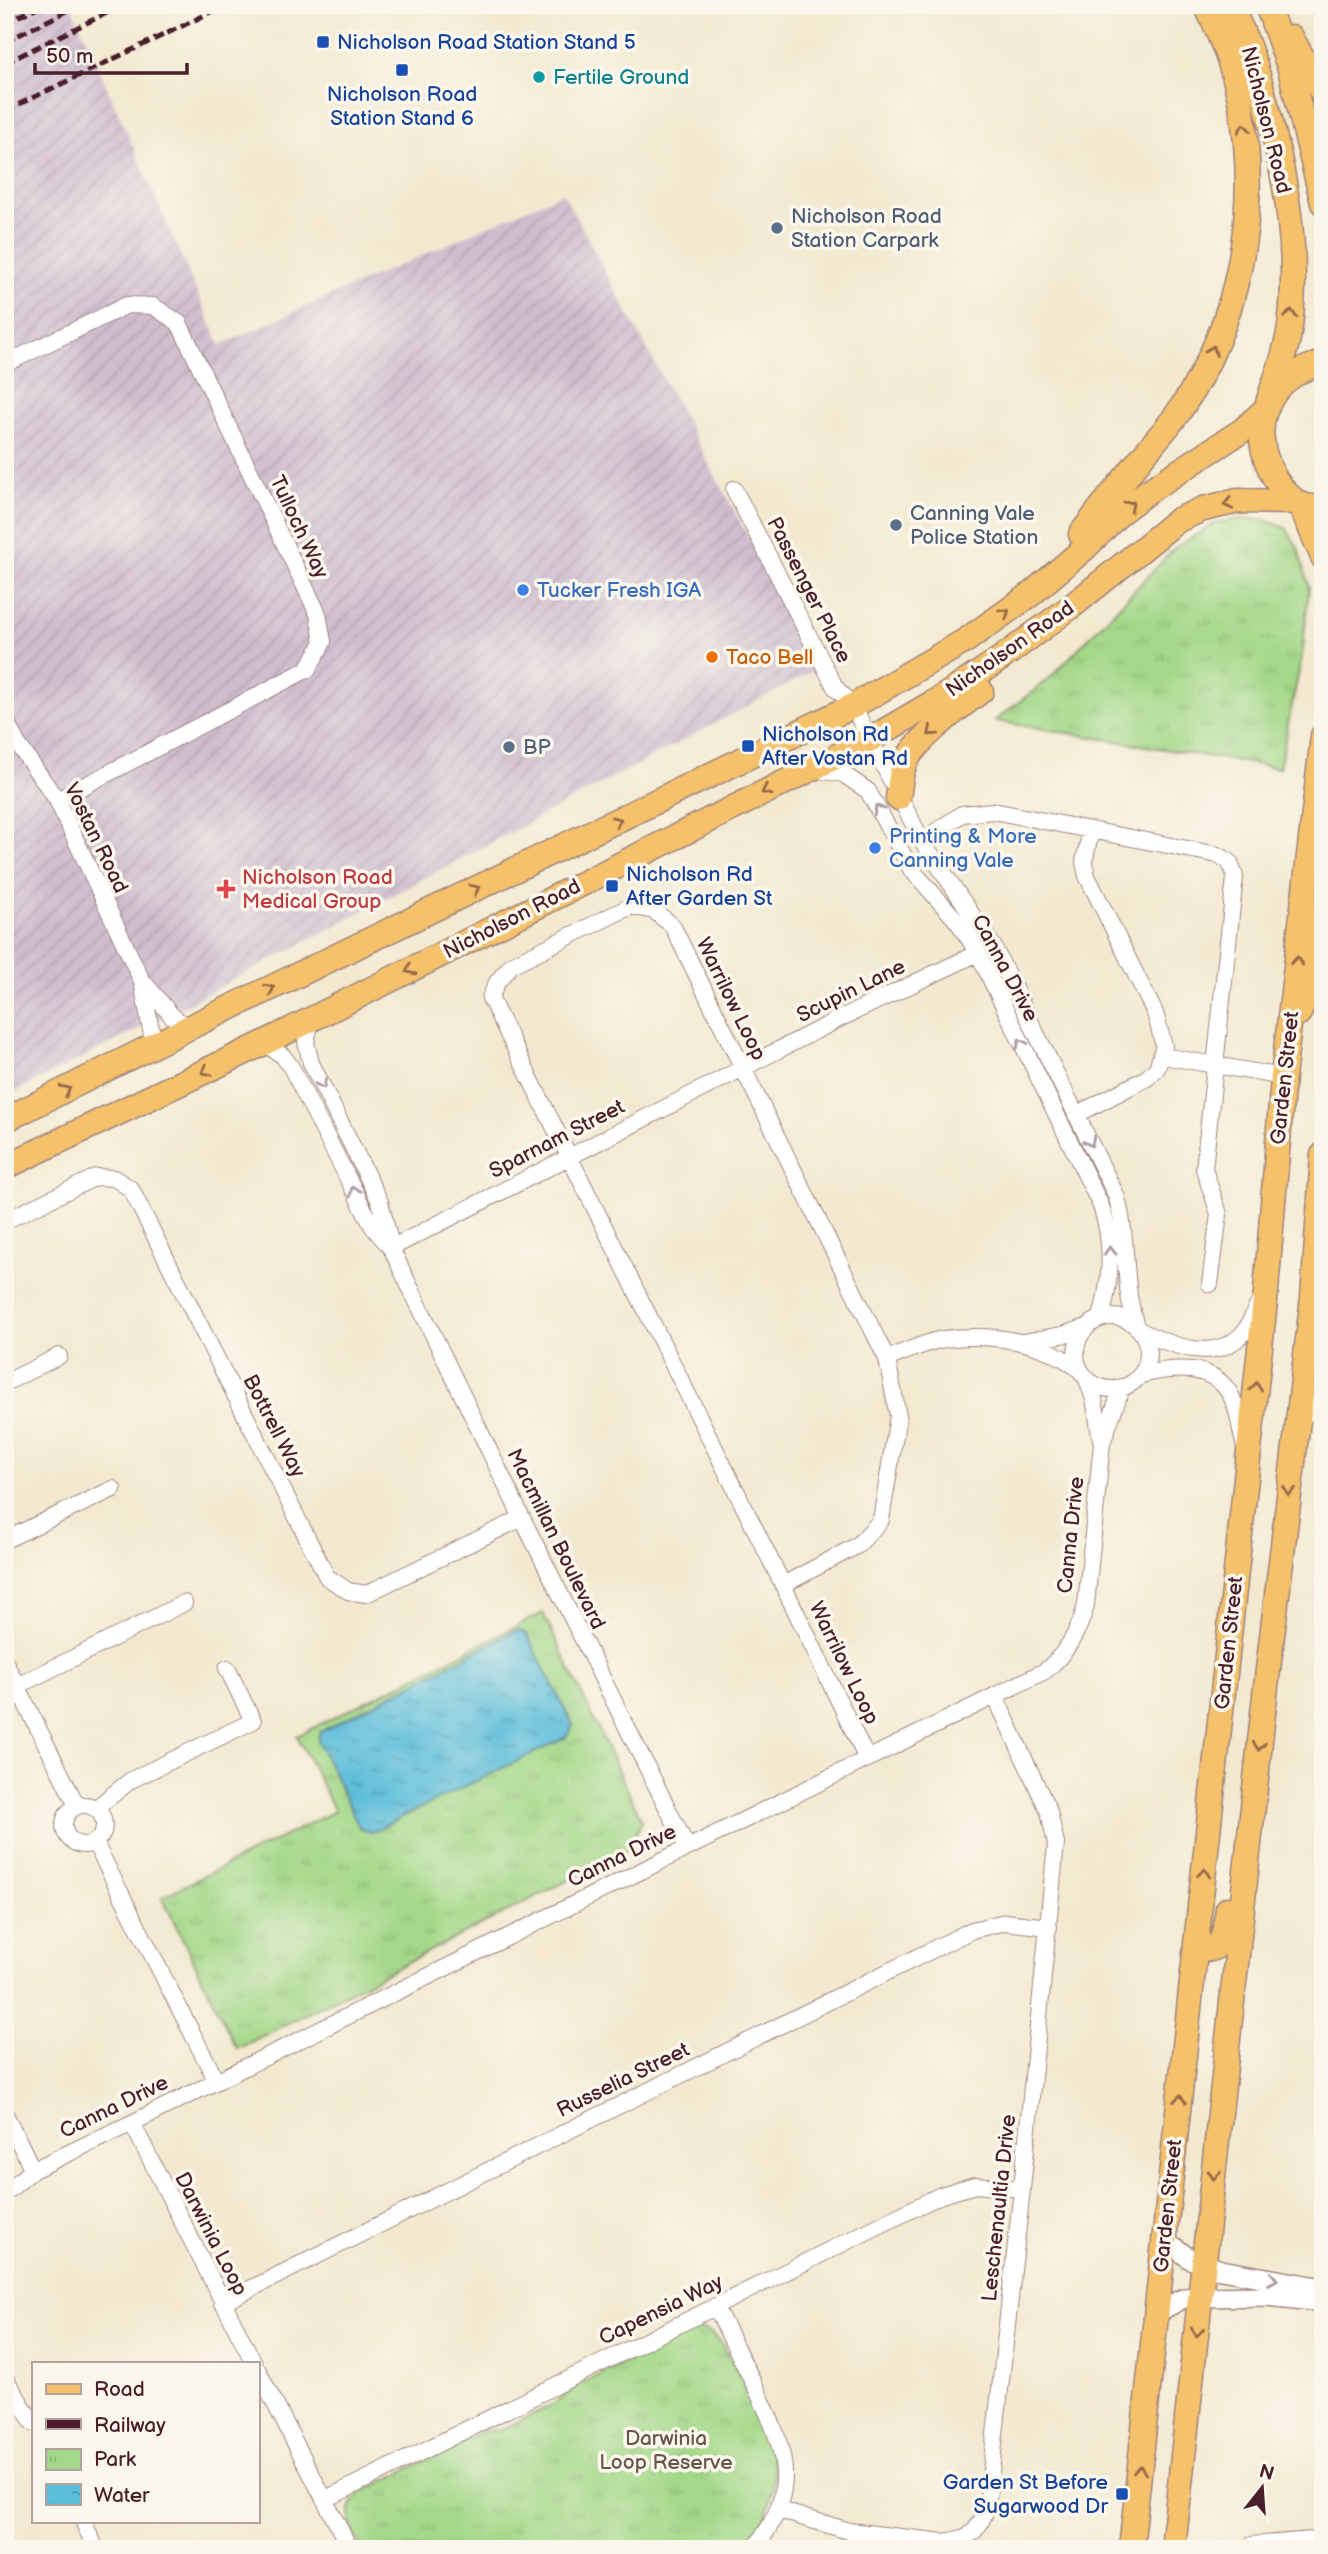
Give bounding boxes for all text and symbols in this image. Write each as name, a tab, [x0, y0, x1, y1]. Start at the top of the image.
place label: Nicholson Road Station Stand 5	[337, 30, 636, 55]
scale bar	[35, 32, 187, 76]
marker: Nicholson Road Station Stand 5	[315, 34, 331, 50]
text: 50 m	[46, 44, 93, 69]
street label: Nicholson Road	[1236, 44, 1296, 196]
marker: Nicholson Road Station Stand 6	[394, 62, 410, 78]
place label: Fertile Ground	[553, 65, 689, 90]
marker: Fertile Ground	[531, 69, 547, 85]
place label: Nicholson Road Station Stand 6	[327, 82, 477, 131]
one-way arrow	[1237, 122, 1252, 134]
place label: Nicholson Road Station Carpark	[791, 204, 942, 253]
marker: Nicholson Road Station Carpark	[769, 220, 785, 236]
one-way arrow	[1283, 308, 1298, 319]
one-way arrow	[1204, 344, 1218, 356]
street label: Tulloch Way	[264, 471, 334, 583]
one-way arrow	[1222, 495, 1234, 510]
place label: Canning Vale Police Station	[910, 501, 1038, 550]
one-way arrow	[1122, 501, 1135, 513]
street label: Passenger Place	[761, 513, 857, 667]
marker: Canning Vale Police Station	[888, 517, 904, 533]
place label: Tucker Fresh IGA	[537, 578, 701, 603]
marker: Tucker Fresh IGA	[515, 582, 531, 598]
street label: Nicholson Road	[941, 596, 1079, 702]
one-way arrow	[997, 609, 1010, 621]
place label: Taco Bell	[726, 645, 813, 670]
marker: Taco Bell	[704, 649, 720, 665]
place label: Nicholson Rd After Vostan Rd	[762, 722, 908, 771]
one-way arrow	[927, 724, 940, 736]
place label: BP	[523, 735, 551, 760]
marker: Nicholson Rd After Vostan Rd	[740, 738, 756, 754]
marker: BP	[501, 739, 517, 755]
street label: Vostan Road	[59, 779, 133, 897]
one-way arrow	[761, 782, 774, 796]
one-way arrow	[873, 803, 886, 816]
one-way arrow	[610, 815, 622, 829]
place label: Printing & More Canning Vale	[889, 824, 1037, 873]
marker: Printing & More Canning Vale	[867, 840, 883, 856]
place label: Nicholson Rd After Garden St	[626, 862, 773, 911]
place label: Nicholson Road Medical Group	[242, 865, 393, 914]
street label: Nicholson Road	[439, 874, 585, 964]
marker: Nicholson Rd After Garden St	[604, 878, 620, 894]
marker: Nicholson Road Medical Group	[216, 879, 236, 899]
one-way arrow	[468, 883, 480, 897]
street label: Canna Drive	[966, 910, 1044, 1026]
street label: Warrilow Loop	[691, 934, 771, 1064]
street label: Scupin Lane	[793, 954, 909, 1028]
one-way arrow	[1289, 955, 1304, 966]
one-way arrow	[405, 961, 417, 975]
one-way arrow	[263, 983, 275, 997]
street label: Garden Street	[1266, 1009, 1304, 1146]
one-way arrow	[1015, 1038, 1029, 1050]
one-way arrow	[201, 1063, 213, 1077]
one-way arrow	[313, 1077, 327, 1089]
one-way arrow	[59, 1084, 71, 1098]
street label: Sparnam Street	[485, 1094, 629, 1184]
one-way arrow	[1082, 1135, 1096, 1147]
one-way arrow	[349, 1186, 363, 1198]
one-way arrow	[1102, 1245, 1118, 1256]
street label: Bottrell Way	[237, 1370, 311, 1482]
one-way arrow	[1249, 1381, 1264, 1393]
street label: Macmillan Boulevard	[501, 1445, 611, 1633]
street label: Canna Drive	[1052, 1475, 1090, 1595]
one-way arrow	[1282, 1485, 1297, 1496]
street label: Garden Street	[1210, 1574, 1248, 1711]
street label: Warrilow Loop	[804, 1598, 884, 1728]
one-way arrow	[1252, 1741, 1267, 1752]
street label: Canna Drive	[564, 1819, 680, 1893]
one-way arrow	[1196, 1867, 1211, 1878]
street label: Russelia Street	[553, 2037, 694, 2123]
street label: Canna Drive	[56, 2070, 172, 2144]
one-way arrow	[1172, 2093, 1187, 2105]
street label: Leschenaultia Drive	[977, 2113, 1021, 2303]
street label: Garden Street	[1149, 2137, 1187, 2274]
street label: Darwinia Loop	[169, 2168, 253, 2300]
one-way arrow	[1207, 2170, 1222, 2181]
street label: Capensia Way	[595, 2269, 727, 2351]
one-way arrow	[1267, 2271, 1279, 2286]
one-way arrow	[1190, 2327, 1205, 2338]
legend	[32, 2362, 259, 2522]
text: Road	[94, 2377, 145, 2402]
text: Railway	[94, 2413, 166, 2438]
park label: Darwinia Loop Reserve	[599, 2426, 733, 2475]
text: Park	[94, 2447, 137, 2472]
north arrow	[1226, 2452, 1296, 2522]
text: N	[1256, 2460, 1277, 2486]
one-way arrow	[1132, 2465, 1147, 2476]
place label: Garden St Before Sugarwood Dr	[943, 2470, 1108, 2519]
text: Water	[94, 2483, 150, 2508]
marker: Garden St Before Sugarwood Dr	[1114, 2486, 1130, 2502]

